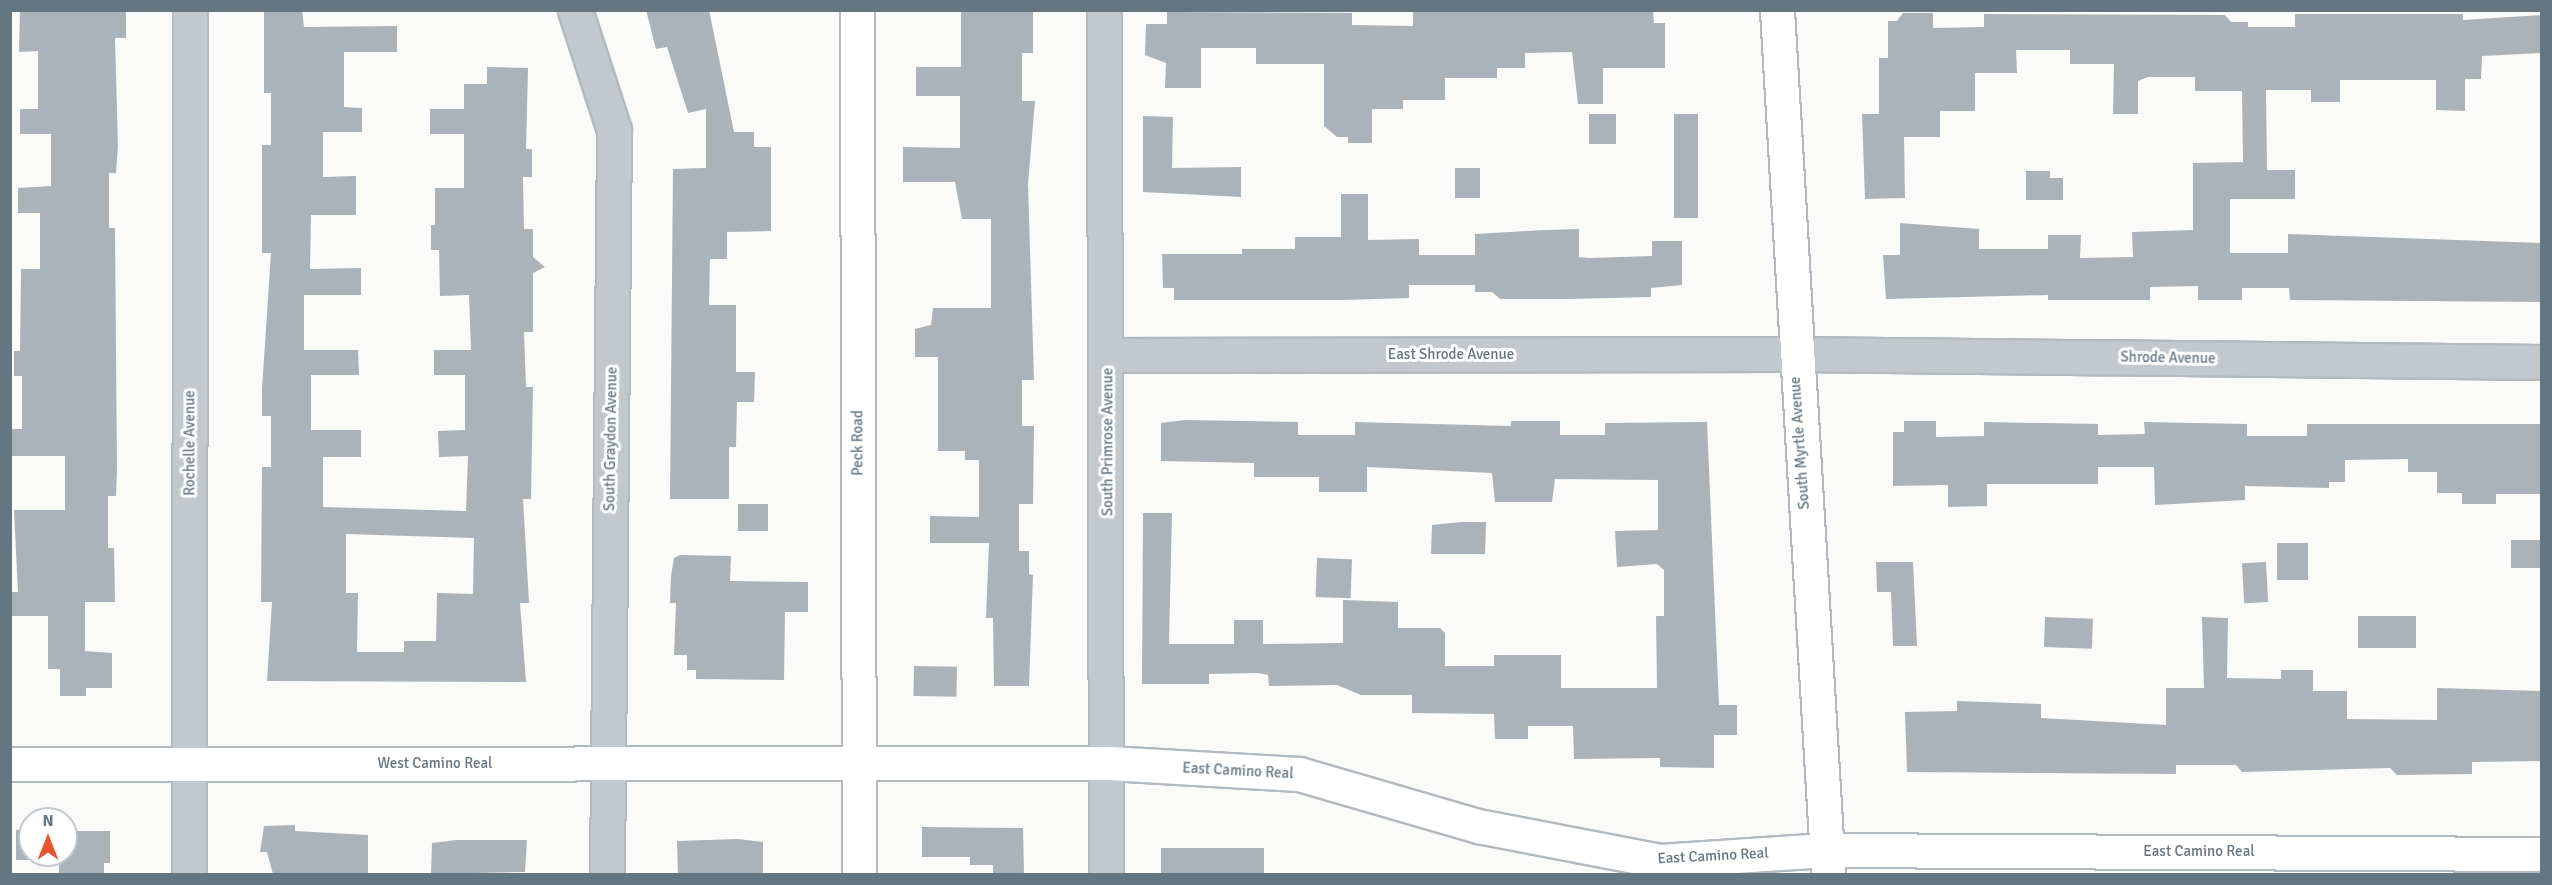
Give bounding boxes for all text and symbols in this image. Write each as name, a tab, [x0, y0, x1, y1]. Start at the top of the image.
street label: East Shrode Avenue	[1388, 346, 1514, 364]
street label: Shrode Avenue	[2120, 348, 2216, 368]
street label: South Graydon Avenue	[601, 367, 621, 511]
street label: South Primrose Avenue	[1099, 368, 1117, 516]
street label: South Myrtle Avenue	[1786, 376, 1814, 510]
street label: Rochelle Avenue	[181, 390, 199, 496]
street label: Peck Road	[849, 410, 867, 476]
street label: West Camino Real	[378, 755, 492, 773]
street label: East Camino Real	[1182, 759, 1294, 783]
north arrow	[18, 807, 78, 867]
text: N	[42, 811, 54, 831]
street label: East Camino Real	[2143, 843, 2255, 861]
street label: East Camino Real	[1657, 844, 1769, 868]

